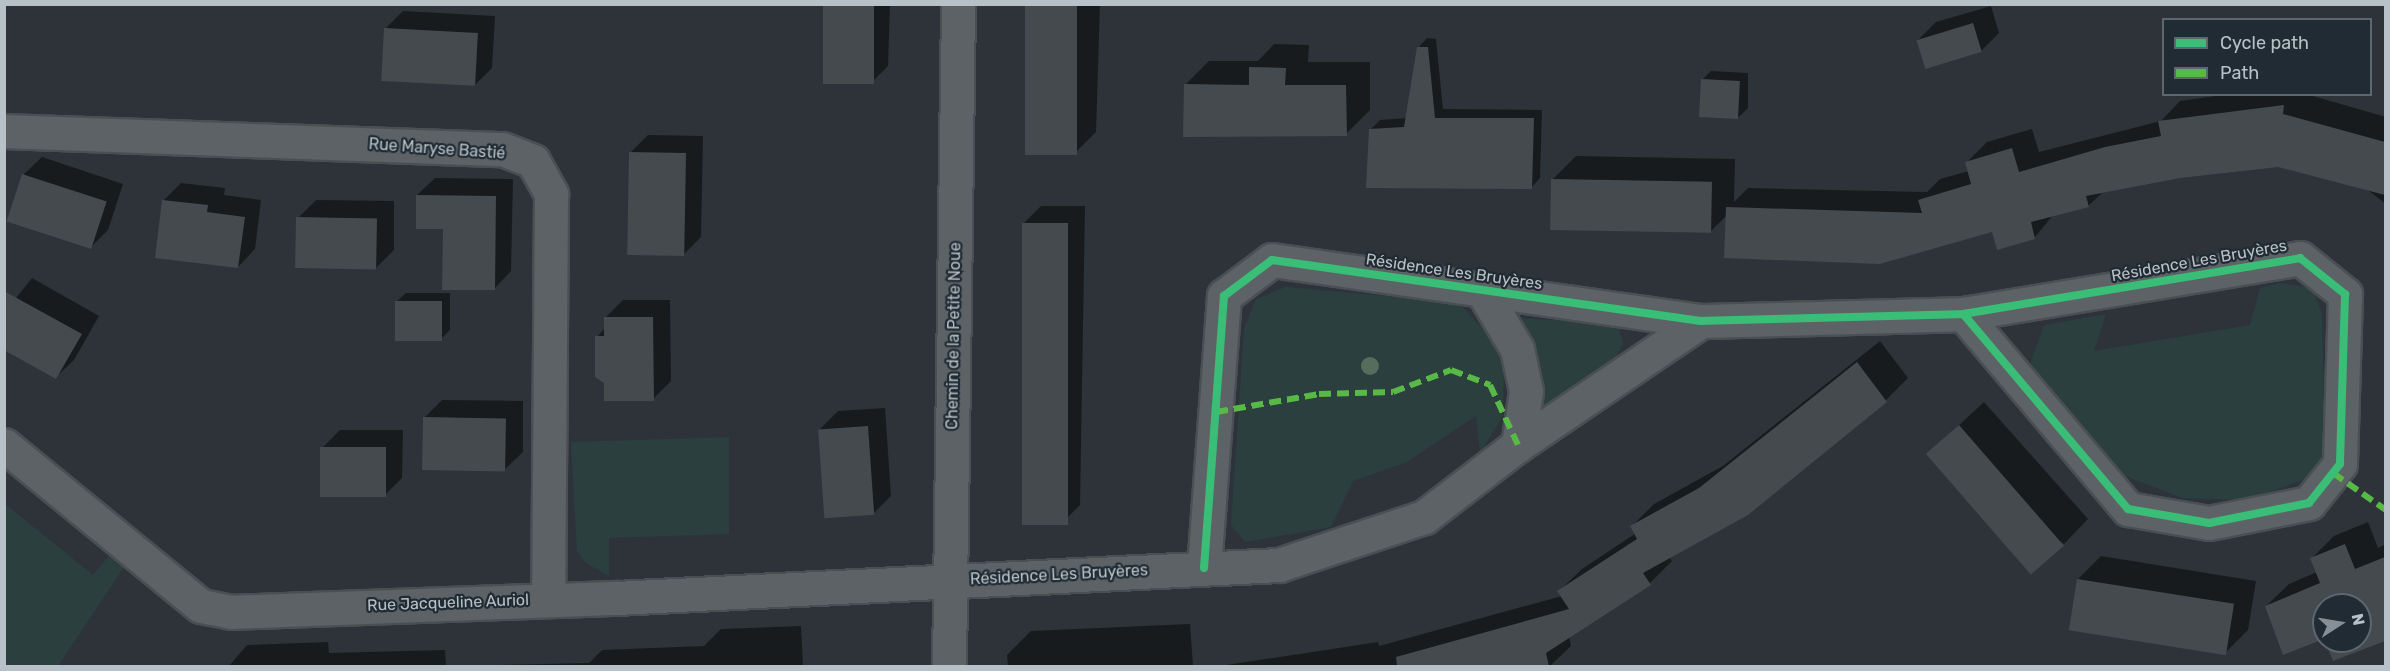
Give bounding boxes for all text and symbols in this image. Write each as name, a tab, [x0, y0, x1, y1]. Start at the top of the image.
legend	[2162, 18, 2372, 96]
text: Cycle path	[2220, 32, 2309, 54]
text: Path	[2220, 62, 2259, 84]
street label: Rue Maryse Bastié	[368, 135, 506, 163]
street label: Résidence Les Bruyères	[2110, 236, 2288, 286]
street label: Chemin de la Petite Noue	[943, 242, 965, 430]
street label: Résidence Les Bruyères	[1364, 250, 1544, 294]
street label: Résidence Les Bruyères	[970, 561, 1148, 589]
street label: Rue Jacqueline Auriol	[366, 591, 530, 615]
north arrow	[2312, 593, 2372, 653]
text: N	[2348, 612, 2369, 627]

